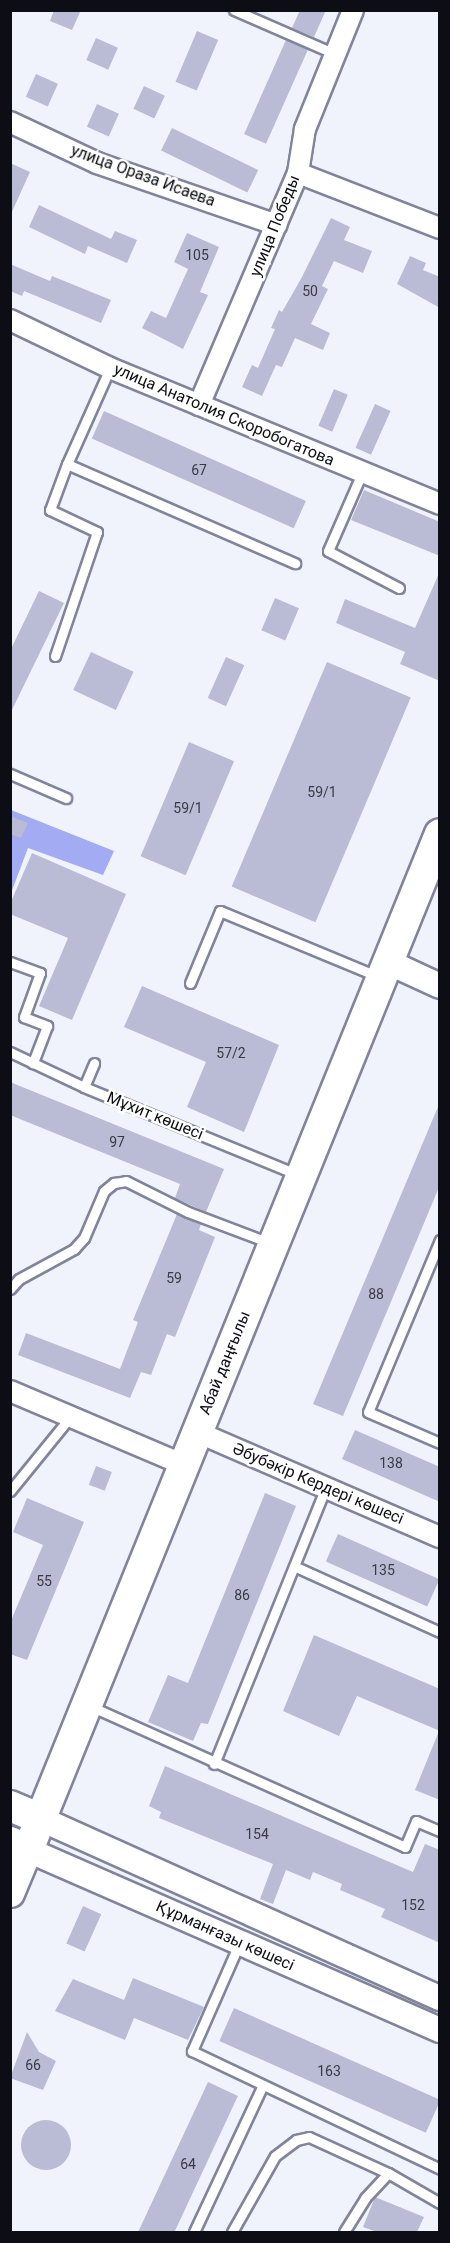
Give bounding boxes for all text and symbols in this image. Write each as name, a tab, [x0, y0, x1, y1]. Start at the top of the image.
street label: улица Ораза Исаева	[68, 141, 218, 211]
street label: улица Победы	[246, 172, 304, 280]
house number: 105	[185, 247, 209, 263]
house number: 50	[302, 283, 318, 299]
street label: улица Анатолия Скоробогатова	[111, 360, 337, 470]
house number: 67	[191, 462, 207, 478]
house number: 59/1	[307, 784, 337, 800]
house number: 59/1	[173, 800, 203, 816]
house number: 57/2	[216, 1045, 246, 1061]
street label: Мұхит көшесі	[104, 1088, 206, 1144]
house number: 97	[109, 1134, 125, 1150]
house number: 59	[166, 1270, 182, 1286]
house number: 88	[368, 1286, 384, 1302]
street label: Абай даңғылы	[195, 1308, 255, 1418]
street label: Әбубәкір Кердері көшесі	[230, 1439, 406, 1529]
house number: 138	[379, 1455, 403, 1471]
house number: 135	[371, 1562, 395, 1578]
house number: 55	[36, 1573, 52, 1589]
house number: 86	[234, 1587, 250, 1603]
house number: 154	[245, 1826, 269, 1842]
street label: Құрманғазы көшесі	[153, 1897, 297, 1975]
house number: 152	[401, 1897, 425, 1913]
house number: 66	[25, 2057, 41, 2073]
house number: 163	[317, 2063, 341, 2079]
house number: 64	[180, 2156, 196, 2172]

